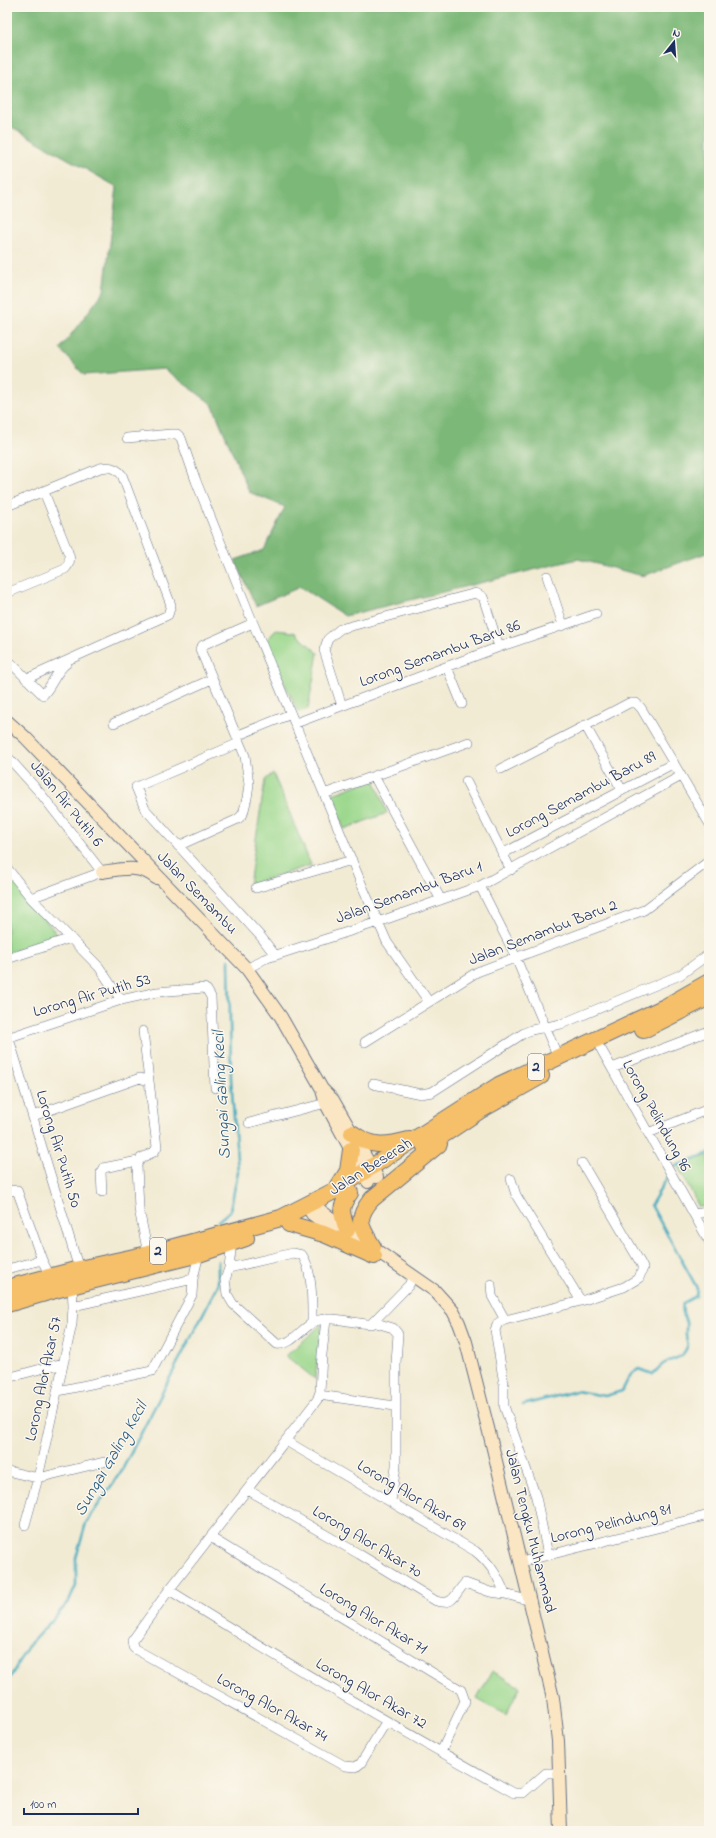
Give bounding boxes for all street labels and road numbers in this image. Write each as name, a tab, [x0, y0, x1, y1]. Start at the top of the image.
street label: Lorong Semambu Baru 86	[356, 614, 524, 694]
street label: Lorong Semambu Baru 89	[501, 745, 661, 845]
street label: Jalan Air Putih 6	[23, 755, 109, 853]
street label: Jalan Semambu	[151, 846, 243, 940]
street label: Jalan Semambu Baru 1	[332, 855, 486, 931]
street label: Jalan Semambu Baru 2	[465, 894, 621, 972]
street label: Lorong Air Putih 53	[30, 968, 154, 1024]
road number: 2	[528, 1054, 544, 1080]
street label: Lorong Pelindung 96	[615, 1056, 697, 1176]
street label: Lorong Air Putih 50	[29, 1087, 87, 1211]
street label: Jalan Beserah	[325, 1132, 417, 1202]
road number: 2	[150, 1238, 166, 1264]
street label: Lorong Alor Akar 57	[19, 1314, 69, 1443]
street label: Jalan Tengku Muhammad	[498, 1447, 562, 1615]
street label: Lorong Alor Akar 69	[352, 1454, 470, 1538]
street label: Lorong Pelindung 81	[548, 1497, 674, 1551]
street label: Lorong Alor Akar 70	[308, 1500, 427, 1584]
street label: Lorong Alor Akar 71	[314, 1577, 432, 1661]
street label: Lorong Alor Akar 72	[311, 1652, 431, 1736]
street label: Lorong Alor Akar 74	[212, 1667, 332, 1749]

